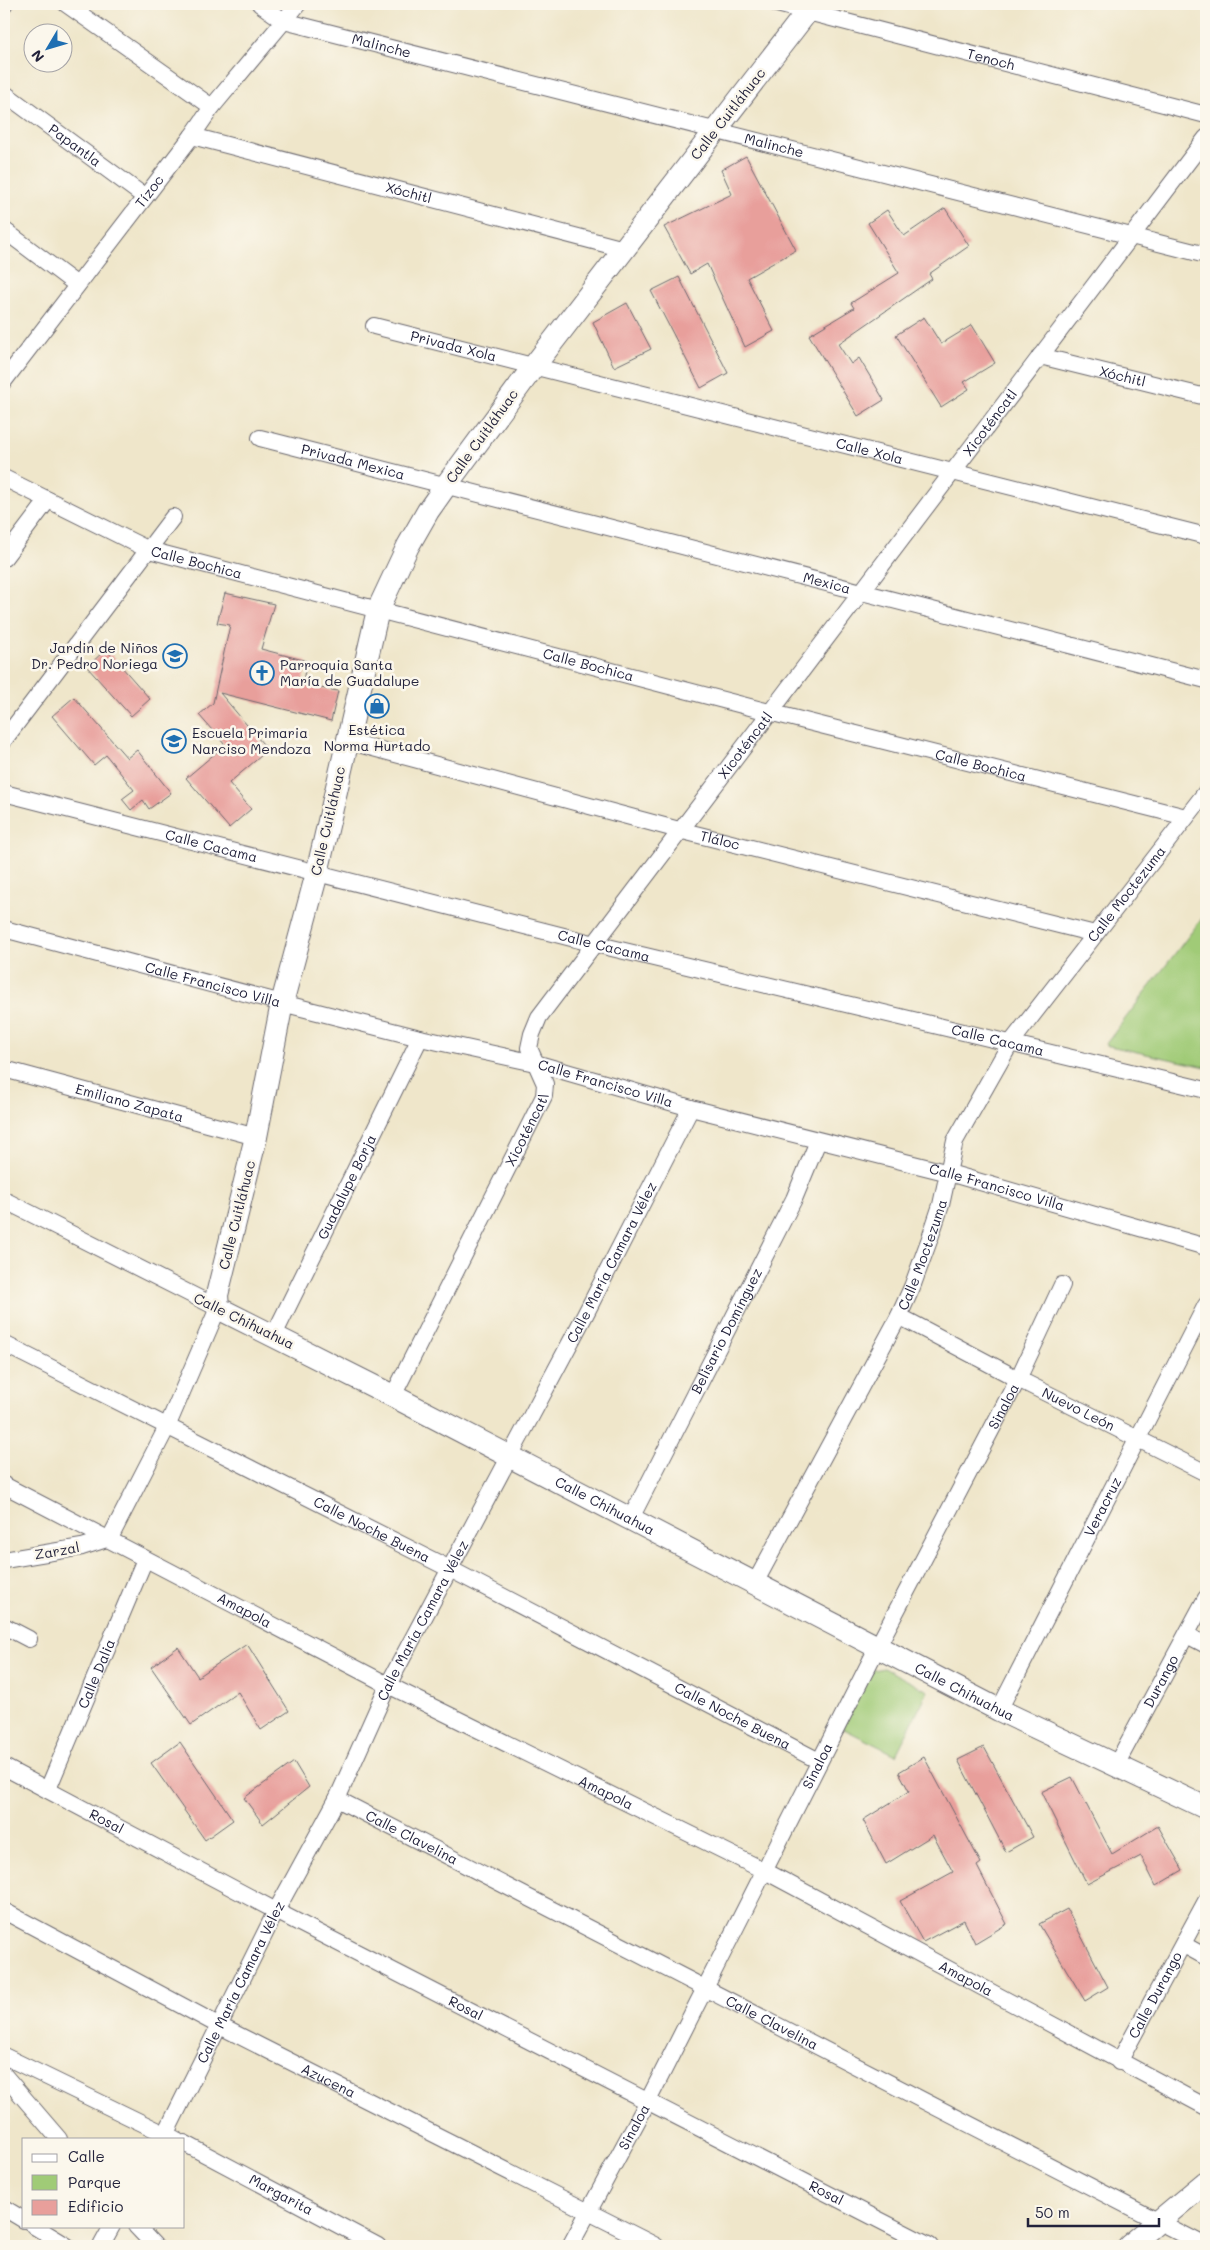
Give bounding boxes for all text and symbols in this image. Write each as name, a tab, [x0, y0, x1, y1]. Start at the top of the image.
north arrow	[22, 22, 72, 72]
street label: Malinche	[350, 29, 413, 62]
street label: Tenoch	[965, 44, 1017, 74]
text: N	[27, 46, 48, 66]
street label: Calle Cuitláhuac	[686, 64, 769, 164]
street label: Papantla	[45, 119, 105, 171]
street label: Malinche	[743, 128, 806, 162]
street label: Tízoc	[130, 171, 168, 211]
street label: Xóchitl	[384, 177, 434, 207]
street label: Privada Xola	[409, 326, 499, 366]
street label: Xóchitl	[1098, 361, 1148, 391]
street label: Calle Cuitláhuac	[441, 385, 522, 486]
street label: Xicoténcatl	[958, 385, 1021, 460]
street label: Calle Xola	[834, 433, 905, 468]
street label: Privada Mexica	[299, 439, 407, 484]
street label: Calle Bochica	[149, 541, 244, 583]
street label: Mexica	[801, 567, 853, 598]
place label: Jardin de Niños Dr. Pedro Noriega	[31, 638, 158, 673]
school or university icon: Jardin de Niños Dr. Pedro Noriega	[162, 643, 188, 669]
street label: Calle Bochica	[541, 643, 636, 685]
place label: Parroquia Santa María de Guadalupe	[280, 655, 419, 690]
church icon: Parroquia Santa María de Guadalupe	[249, 660, 275, 686]
shop icon: Estética Norma Hurtado	[364, 693, 390, 719]
street label: Xicoténcatl	[713, 708, 776, 782]
place label: Estética Norma Hurtado	[324, 720, 430, 755]
place label: Escuela Primaria Narciso Mendoza	[192, 723, 311, 758]
school or university icon: Escuela Primaria Narciso Mendoza	[161, 728, 187, 754]
street label: Calle Bochica	[933, 744, 1028, 785]
street label: Calle Cuitláhuac	[306, 764, 349, 877]
street label: Calle Cacama	[163, 825, 260, 866]
street label: Tláloc	[698, 826, 742, 854]
street label: Calle Moctezuma	[1083, 842, 1170, 946]
street label: Calle Cacama	[556, 925, 652, 966]
street label: Calle Francisco Villa	[143, 957, 283, 1011]
street label: Calle Cacama	[950, 1020, 1046, 1060]
street label: Calle Francisco Villa	[536, 1054, 675, 1111]
street label: Emiliano Zapata	[74, 1079, 186, 1126]
street label: Xicoténcatl	[500, 1093, 553, 1169]
street label: Guadalupe Borja	[312, 1131, 380, 1242]
street label: Calle Cuitláhuac	[214, 1158, 259, 1271]
street label: Calle Francisco Villa	[927, 1158, 1067, 1215]
street label: Calle María Camara Vélez	[562, 1178, 661, 1346]
street label: Calle Moctezuma	[893, 1198, 951, 1313]
street label: Belisario Domínguez	[686, 1265, 766, 1397]
street label: Calle Chihuahua	[191, 1288, 298, 1353]
street label: Sinaloa	[983, 1380, 1023, 1432]
street label: Nuevo León	[1039, 1383, 1118, 1435]
street label: Calle Chihuahua	[552, 1472, 658, 1539]
street label: Veracruz	[1079, 1474, 1125, 1540]
street label: Calle Noche Buena	[310, 1492, 434, 1567]
street label: Zarzal	[33, 1537, 81, 1564]
street label: Calle María Camara Vélez	[372, 1537, 472, 1704]
street label: Amapola	[214, 1588, 275, 1632]
street label: Calle Dalia	[73, 1636, 119, 1711]
street label: Durango	[1139, 1651, 1183, 1711]
street label: Calle Chihuahua	[912, 1658, 1018, 1725]
street label: Calle Noche Buena	[671, 1677, 794, 1754]
street label: Sinaloa	[797, 1740, 836, 1792]
street label: Amapola	[576, 1771, 637, 1814]
street label: Rosal	[86, 1804, 127, 1838]
street label: Calle Clavelina	[362, 1805, 461, 1869]
street label: Calle María Camara Vélez	[192, 1897, 289, 2066]
street label: Calle Durango	[1123, 1948, 1186, 2042]
street label: Amapola	[936, 1956, 996, 2000]
street label: Rosal	[446, 1991, 487, 2025]
street label: Calle Clavelina	[723, 1991, 822, 2054]
street label: Azucena	[298, 2059, 359, 2102]
street label: Sinaloa	[613, 2101, 654, 2153]
legend	[22, 2138, 185, 2228]
text: Calle	[68, 2146, 105, 2166]
street label: Margarita	[246, 2169, 317, 2219]
text: Parque	[68, 2172, 121, 2192]
street label: Rosal	[806, 2176, 847, 2209]
scale bar	[1028, 2195, 1159, 2227]
text: Edificio	[68, 2196, 124, 2216]
text: 50 m	[1035, 2202, 1070, 2222]

